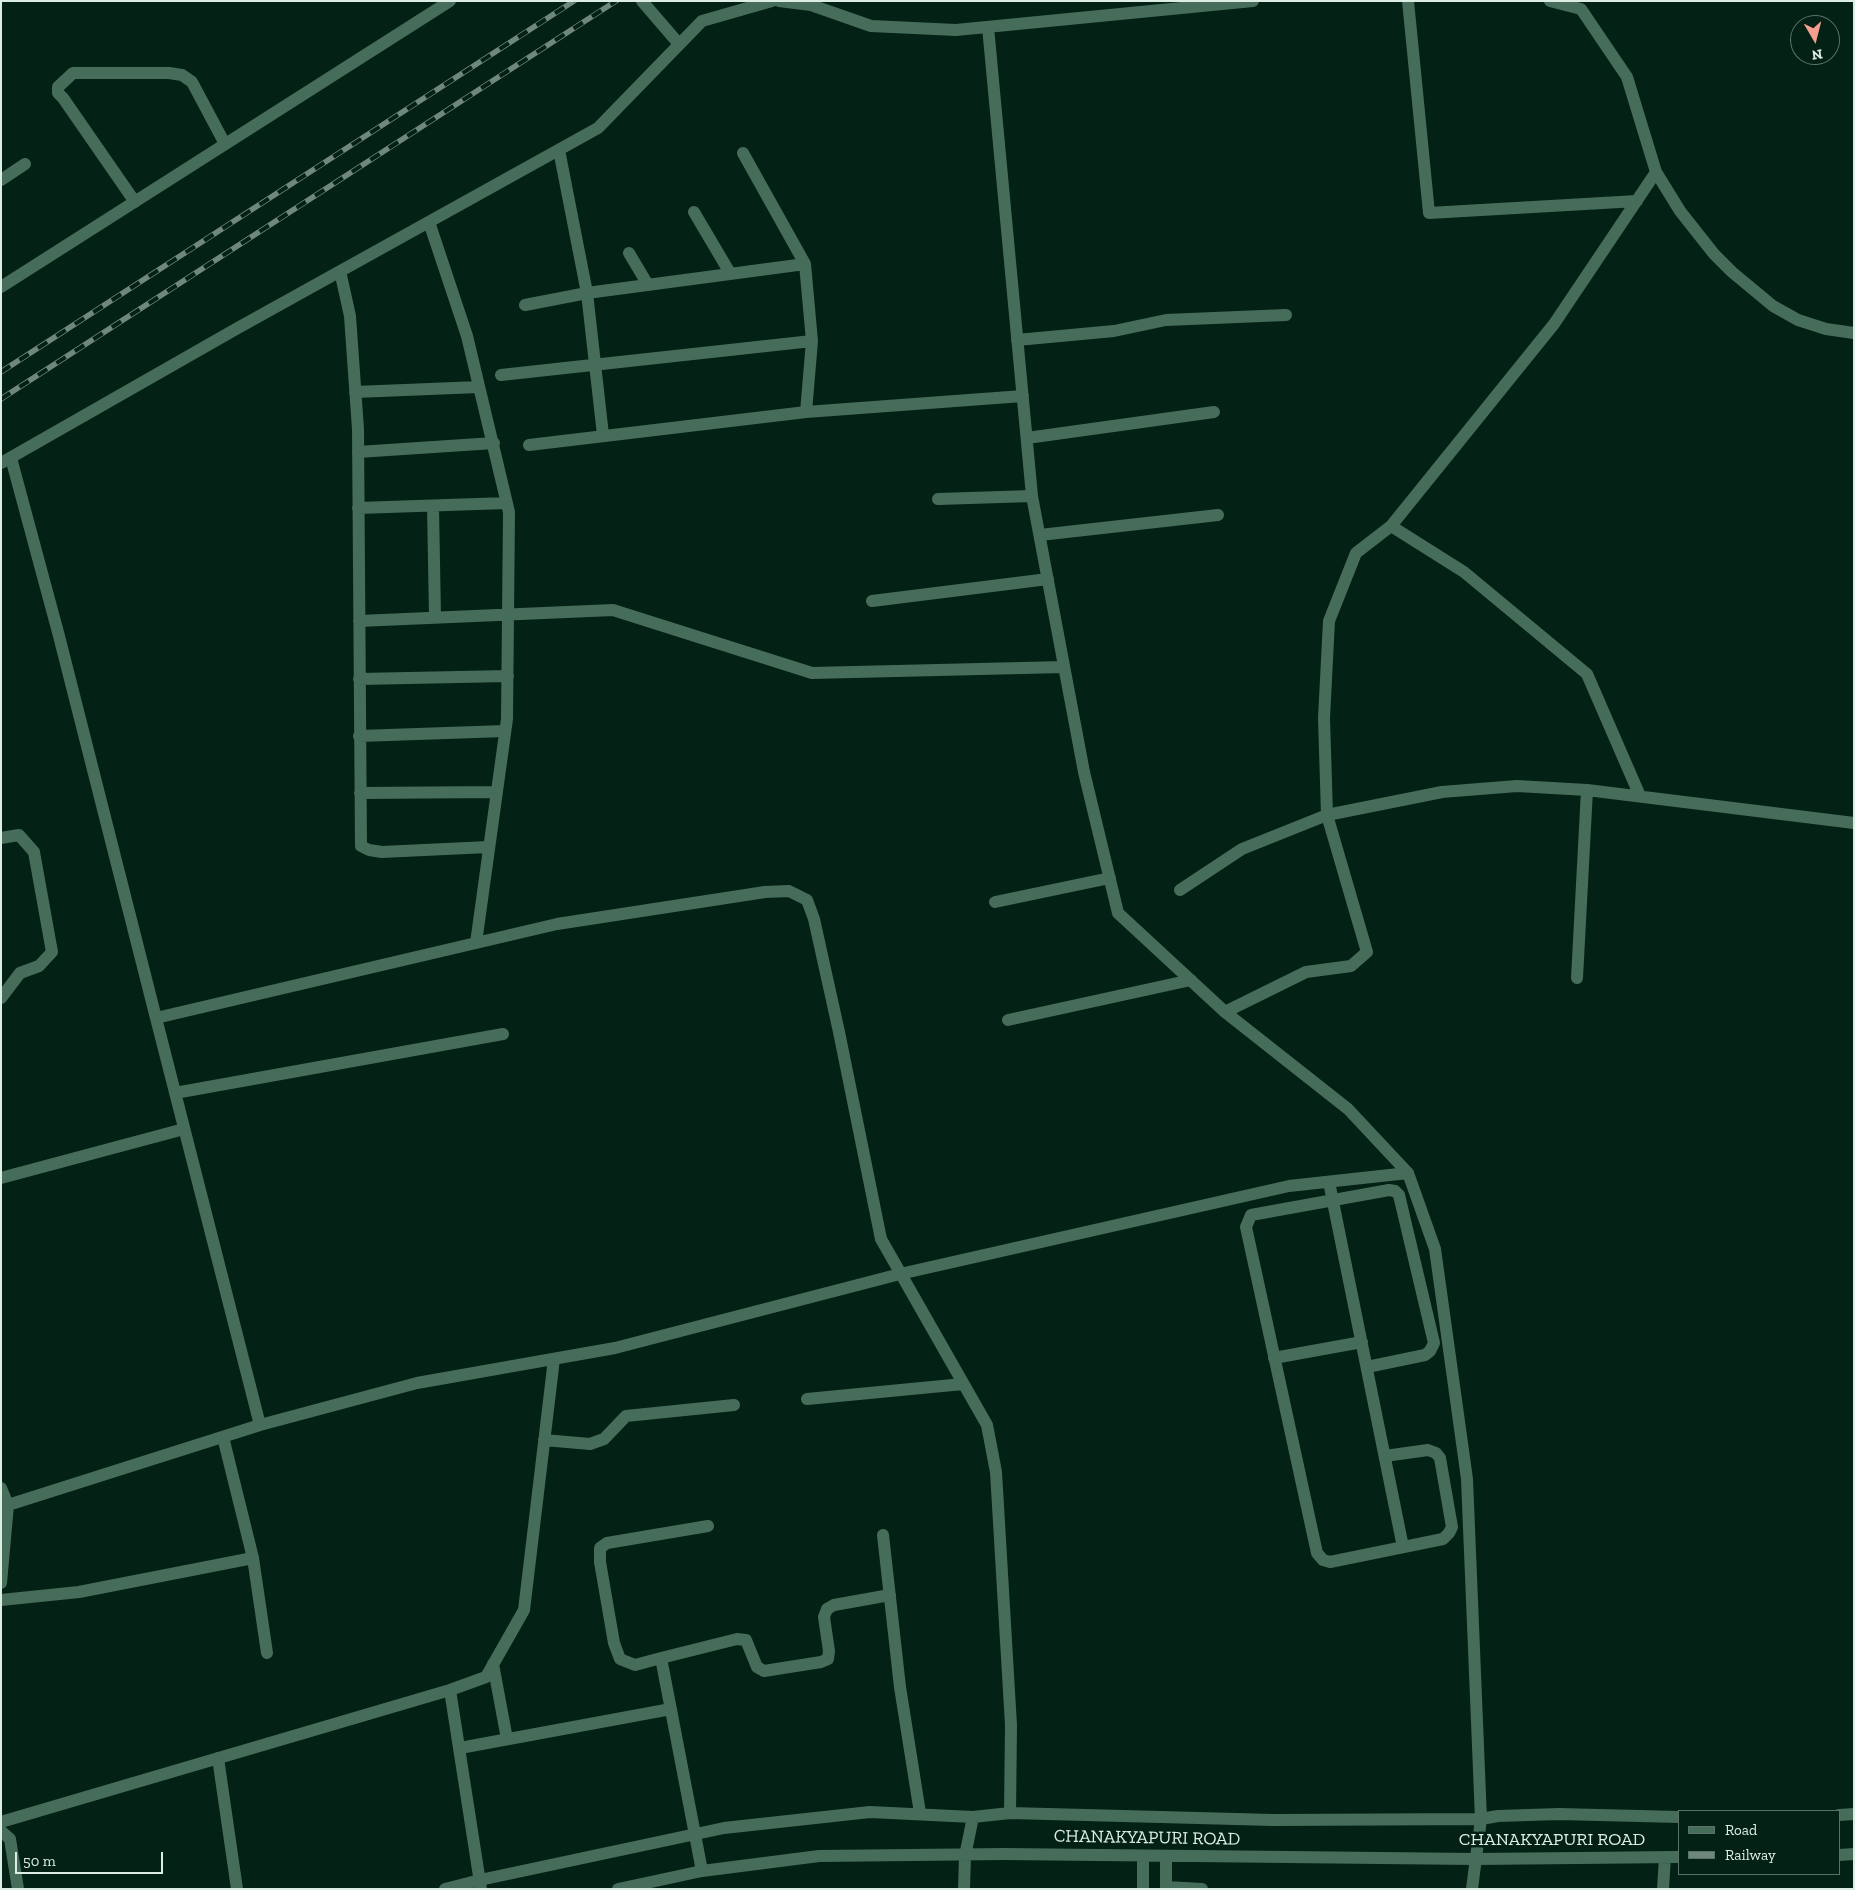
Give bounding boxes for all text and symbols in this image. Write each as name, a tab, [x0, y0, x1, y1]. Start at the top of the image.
north arrow	[1790, 15, 1840, 65]
text: N	[1811, 45, 1823, 64]
legend	[1678, 1810, 1840, 1875]
text: Road	[1725, 1821, 1757, 1839]
street label: CHANAKYAPURI ROAD	[1054, 1826, 1240, 1850]
street label: CHANAKYAPURI ROAD	[1459, 1829, 1645, 1851]
scale bar	[18, 1842, 165, 1874]
text: Railway	[1725, 1846, 1776, 1864]
text: 50 m	[23, 1852, 56, 1870]

